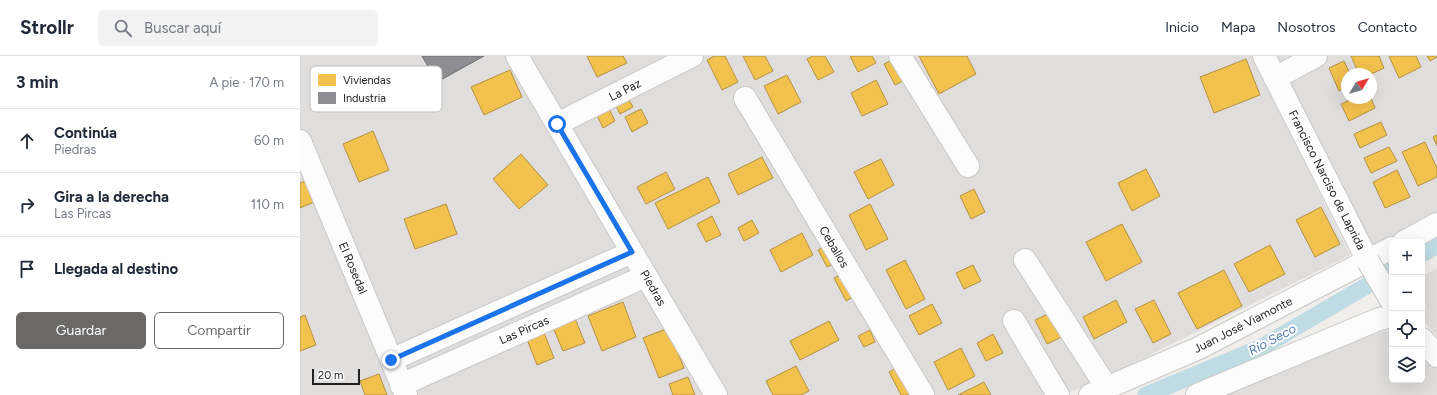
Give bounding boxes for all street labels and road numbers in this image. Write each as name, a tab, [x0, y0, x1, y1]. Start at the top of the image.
street label: La Paz	[607, 76, 643, 104]
street label: Francisco Narciso de Laprida	[1286, 108, 1368, 252]
street label: Ceballos	[816, 224, 852, 271]
street label: El Rosedal	[336, 240, 370, 296]
street label: Piedras	[637, 268, 669, 309]
street label: Juan José Viamonte	[1191, 294, 1295, 356]
street label: Las Pircas	[497, 313, 551, 347]

